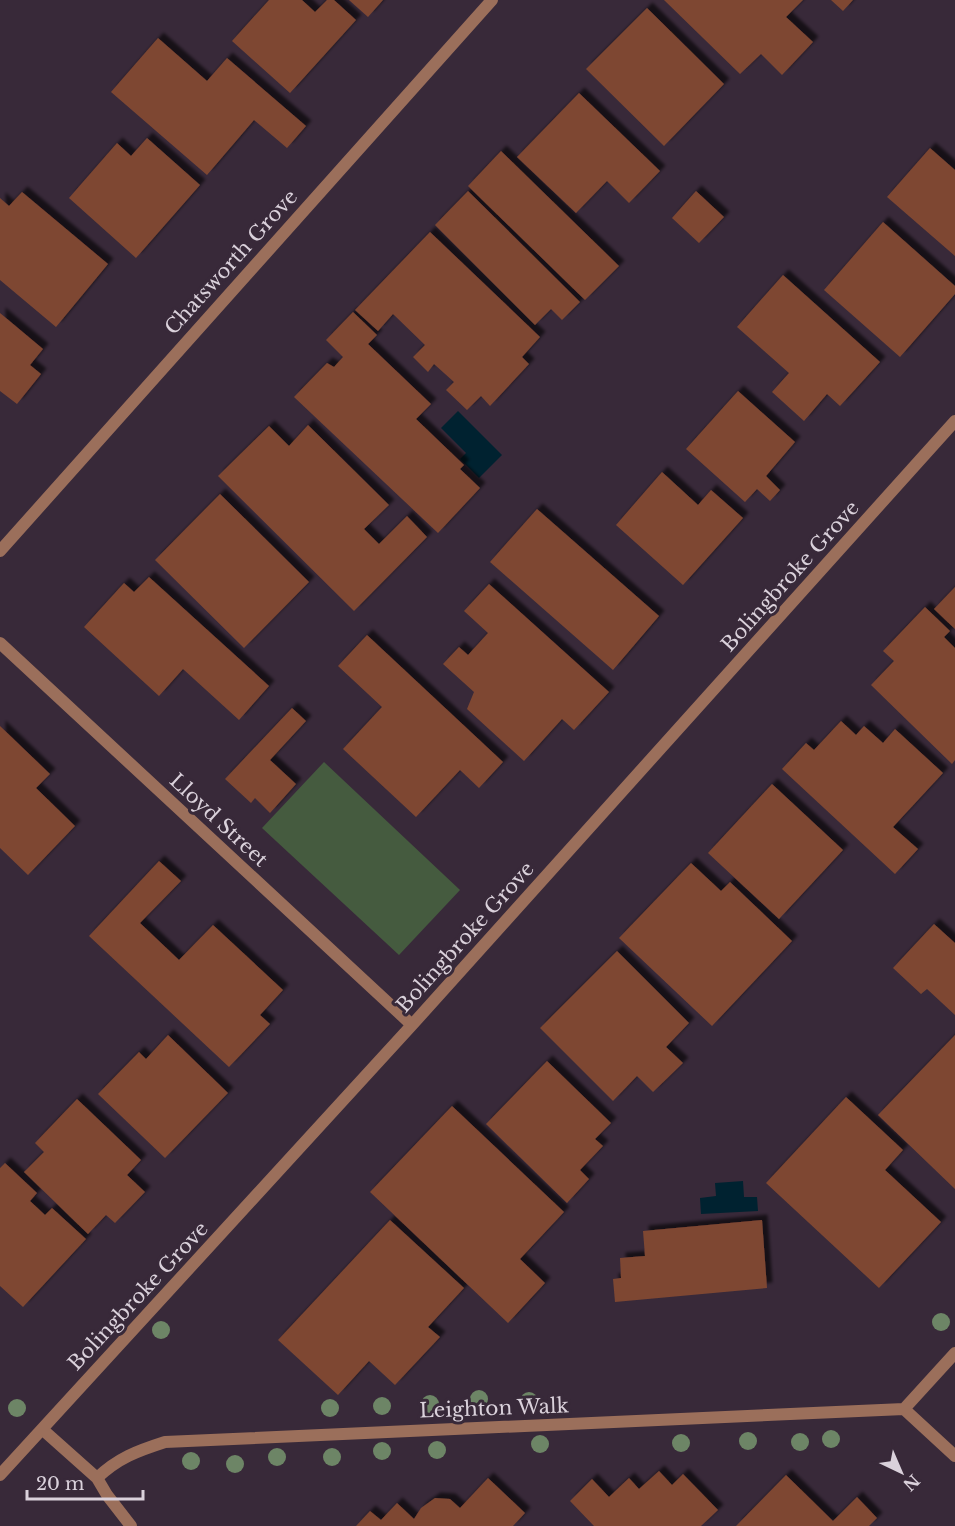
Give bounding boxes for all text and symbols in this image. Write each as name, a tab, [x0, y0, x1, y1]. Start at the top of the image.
street label: Chatsworth Grove	[160, 185, 302, 339]
street label: Bolingbroke Grove	[716, 496, 864, 656]
street label: Lloyd Street	[165, 768, 273, 872]
street label: Bolingbroke Grove	[391, 857, 539, 1017]
street label: Bolingbroke Grove	[63, 1217, 213, 1375]
street label: Leighton Walk	[419, 1393, 570, 1423]
north arrow	[871, 1442, 931, 1502]
scale bar	[27, 1463, 142, 1501]
text: N	[899, 1470, 924, 1495]
text: 20 m	[36, 1473, 84, 1495]

